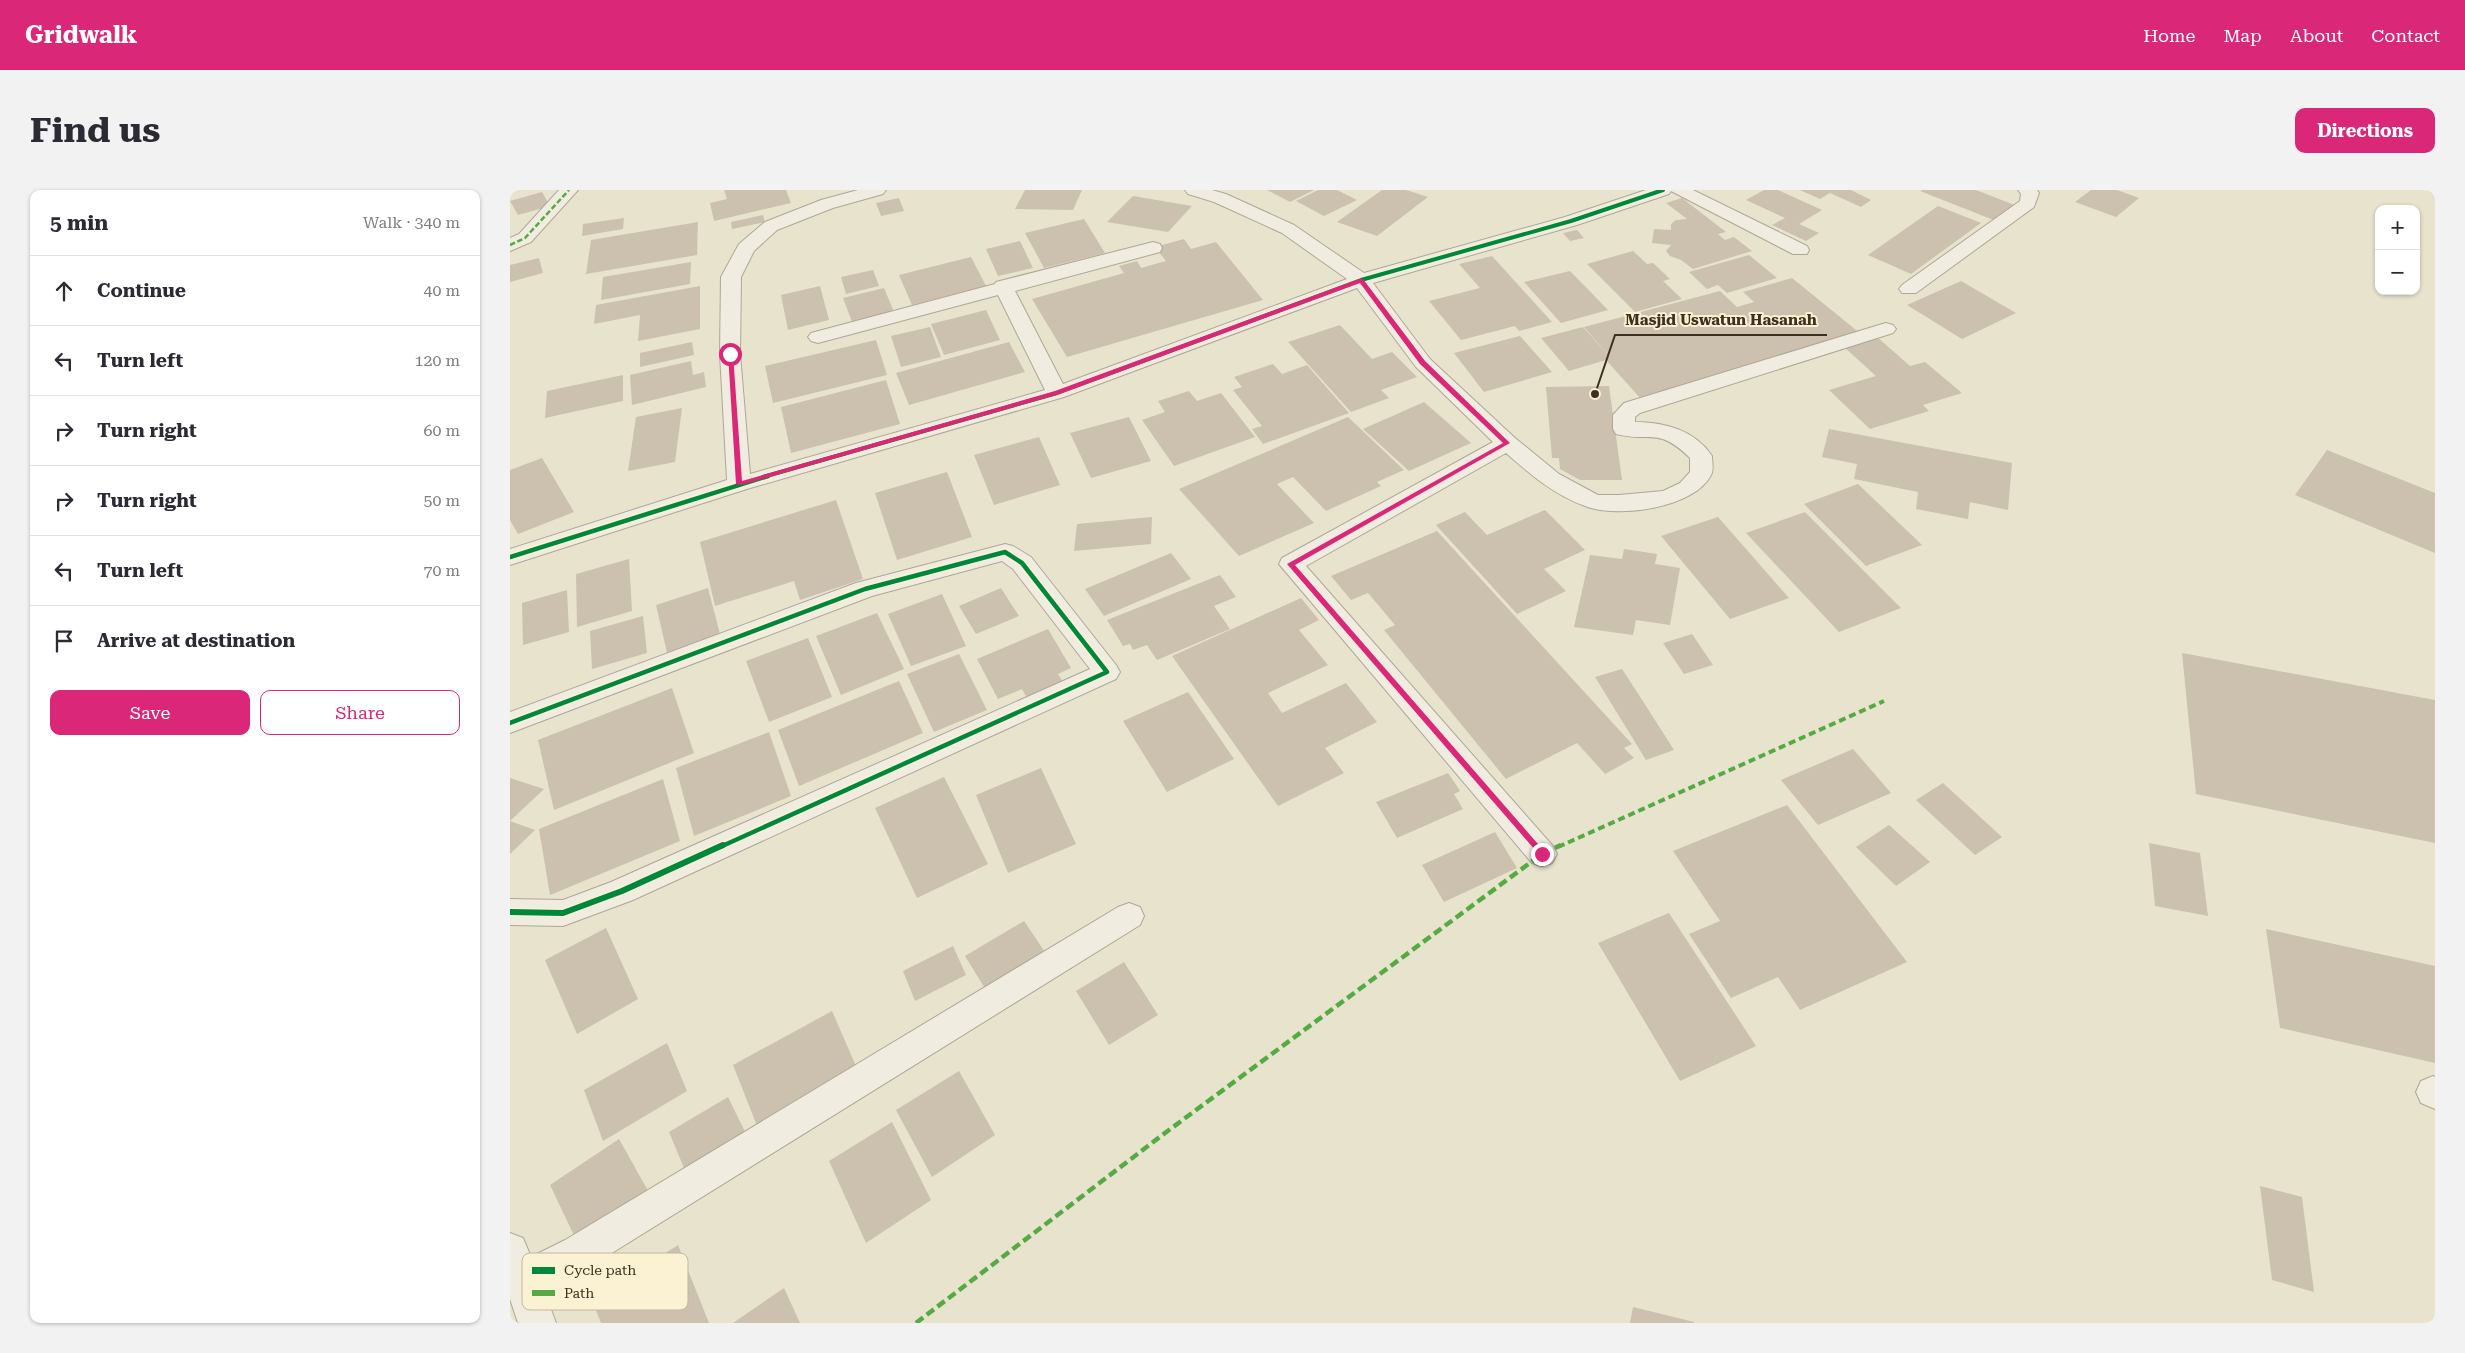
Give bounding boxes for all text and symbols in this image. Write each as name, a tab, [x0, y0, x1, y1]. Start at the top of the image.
text: Gridwalk	[25, 21, 137, 49]
text: Home	[2143, 25, 2195, 46]
text: Map	[2223, 25, 2262, 46]
text: About	[2290, 25, 2343, 46]
text: Contact	[2371, 25, 2440, 46]
button: Directions	[2295, 108, 2435, 153]
text: Find us	[30, 110, 160, 151]
map controls	[2375, 205, 2420, 295]
button: +	[2375, 205, 2420, 250]
text: 5 min	[50, 211, 108, 235]
text: Walk · 340 m	[363, 213, 460, 232]
button: −	[2375, 250, 2420, 295]
icon: ahead	[50, 277, 78, 305]
text: Continue	[97, 279, 186, 302]
text: 40 m	[423, 281, 460, 300]
callout: Masjid Uswatun Hasanah	[1615, 305, 1827, 335]
text: Masjid Uswatun Hasanah	[1625, 311, 1817, 329]
route start	[719, 343, 742, 366]
icon: left	[50, 347, 78, 375]
text: Turn left	[97, 349, 183, 372]
text: 120 m	[414, 351, 460, 370]
icon: right	[50, 417, 78, 445]
text: Turn right	[97, 419, 197, 442]
text: 60 m	[423, 421, 460, 440]
icon: right	[50, 487, 78, 515]
text: Turn right	[97, 489, 197, 512]
text: 50 m	[423, 491, 460, 510]
icon: left	[50, 557, 78, 585]
text: Turn left	[97, 559, 183, 582]
text: 70 m	[423, 561, 460, 580]
icon: arrive	[50, 627, 78, 655]
text: Arrive at destination	[97, 629, 295, 652]
button: Save	[50, 690, 250, 735]
button: Share	[260, 690, 460, 735]
route end	[1531, 843, 1554, 866]
legend	[522, 1253, 688, 1310]
text: Cycle path	[564, 1262, 636, 1278]
text: Path	[564, 1285, 594, 1301]

